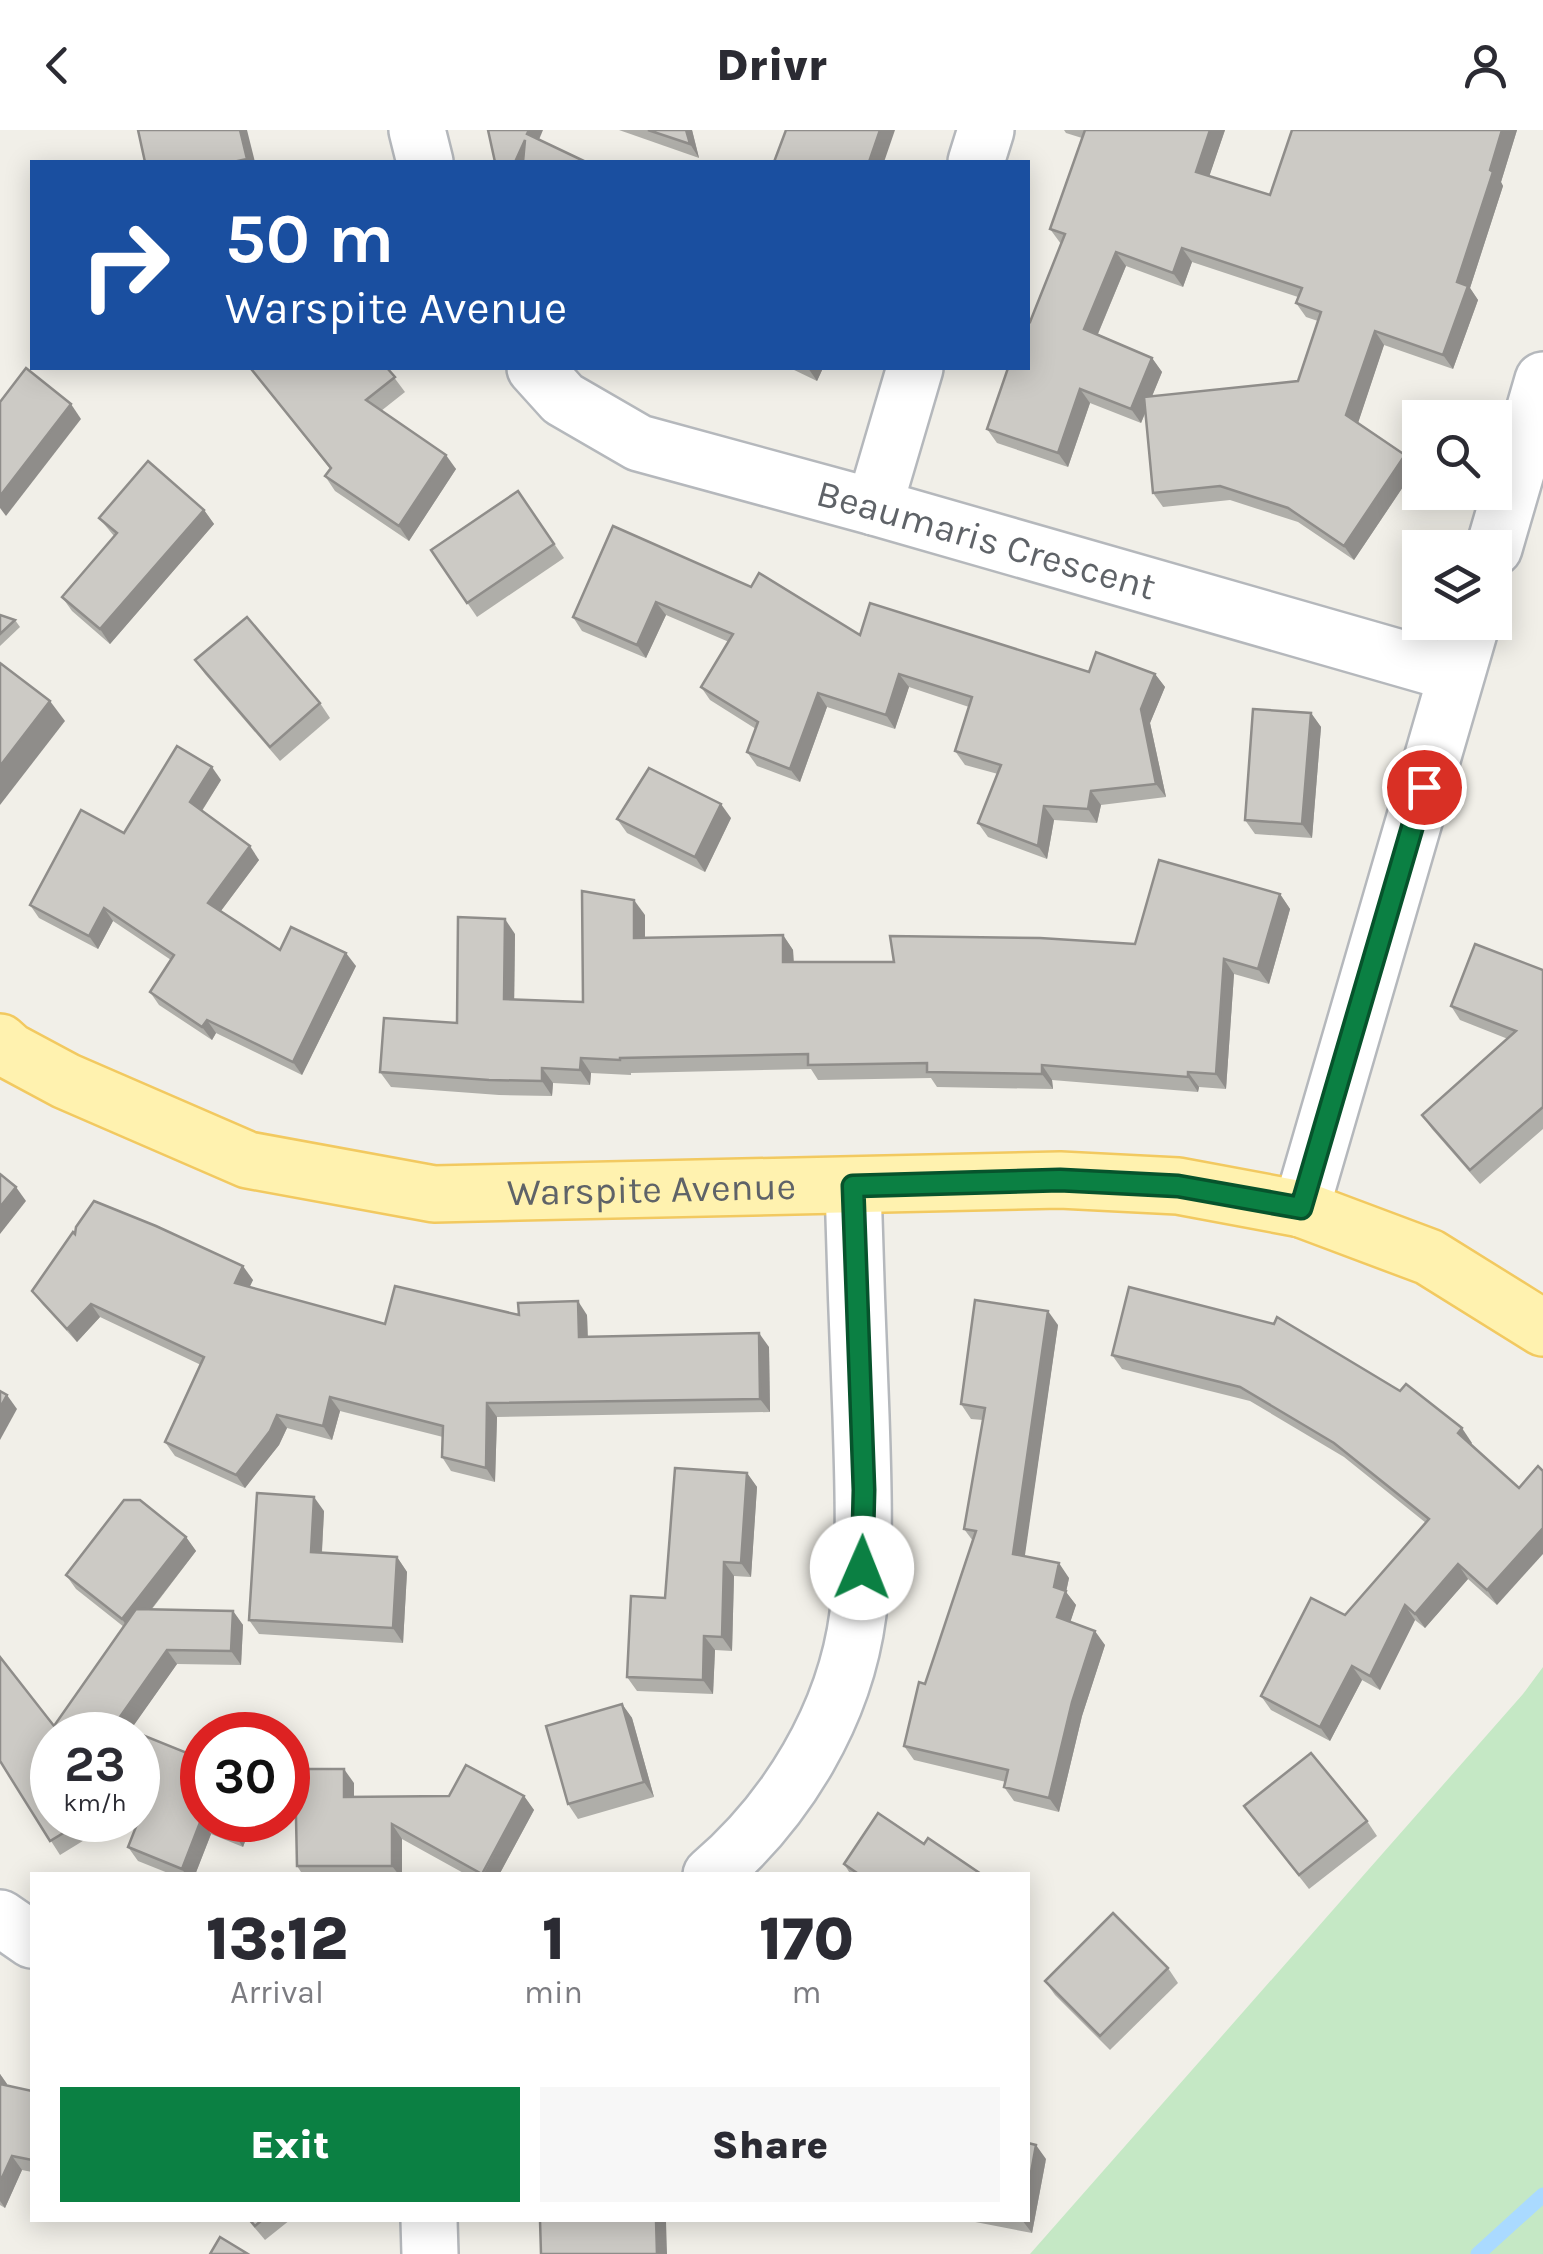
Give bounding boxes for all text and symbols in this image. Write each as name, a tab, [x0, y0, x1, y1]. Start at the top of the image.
icon: back	[30, 38, 85, 93]
icon: person	[1458, 38, 1513, 93]
text: Drivr	[716, 39, 827, 91]
text: 50 m	[225, 198, 394, 280]
icon: right	[60, 200, 190, 330]
text: Warspite Avenue	[225, 282, 567, 334]
map controls	[1402, 400, 1512, 640]
button: search	[1402, 400, 1512, 510]
street label: Beaumaris Crescent	[812, 470, 1161, 609]
button: layers	[1402, 530, 1512, 640]
pin	[1382, 745, 1467, 830]
icon: arrive	[1397, 760, 1452, 815]
street label: Warspite Avenue	[507, 1163, 796, 1215]
position arrow	[810, 1516, 914, 1620]
speed limit sign: 30	[180, 1712, 310, 1842]
text: 23	[64, 1735, 126, 1794]
text: km/h	[63, 1788, 127, 1817]
text: 13:12	[206, 1904, 348, 1974]
text: 1	[542, 1904, 565, 1974]
text: 170	[759, 1904, 854, 1974]
text: Arrival	[230, 1974, 324, 2011]
text: min	[524, 1974, 583, 2011]
text: m	[791, 1974, 821, 2011]
button: Exit	[60, 2087, 520, 2202]
button: Share	[540, 2087, 1000, 2202]

